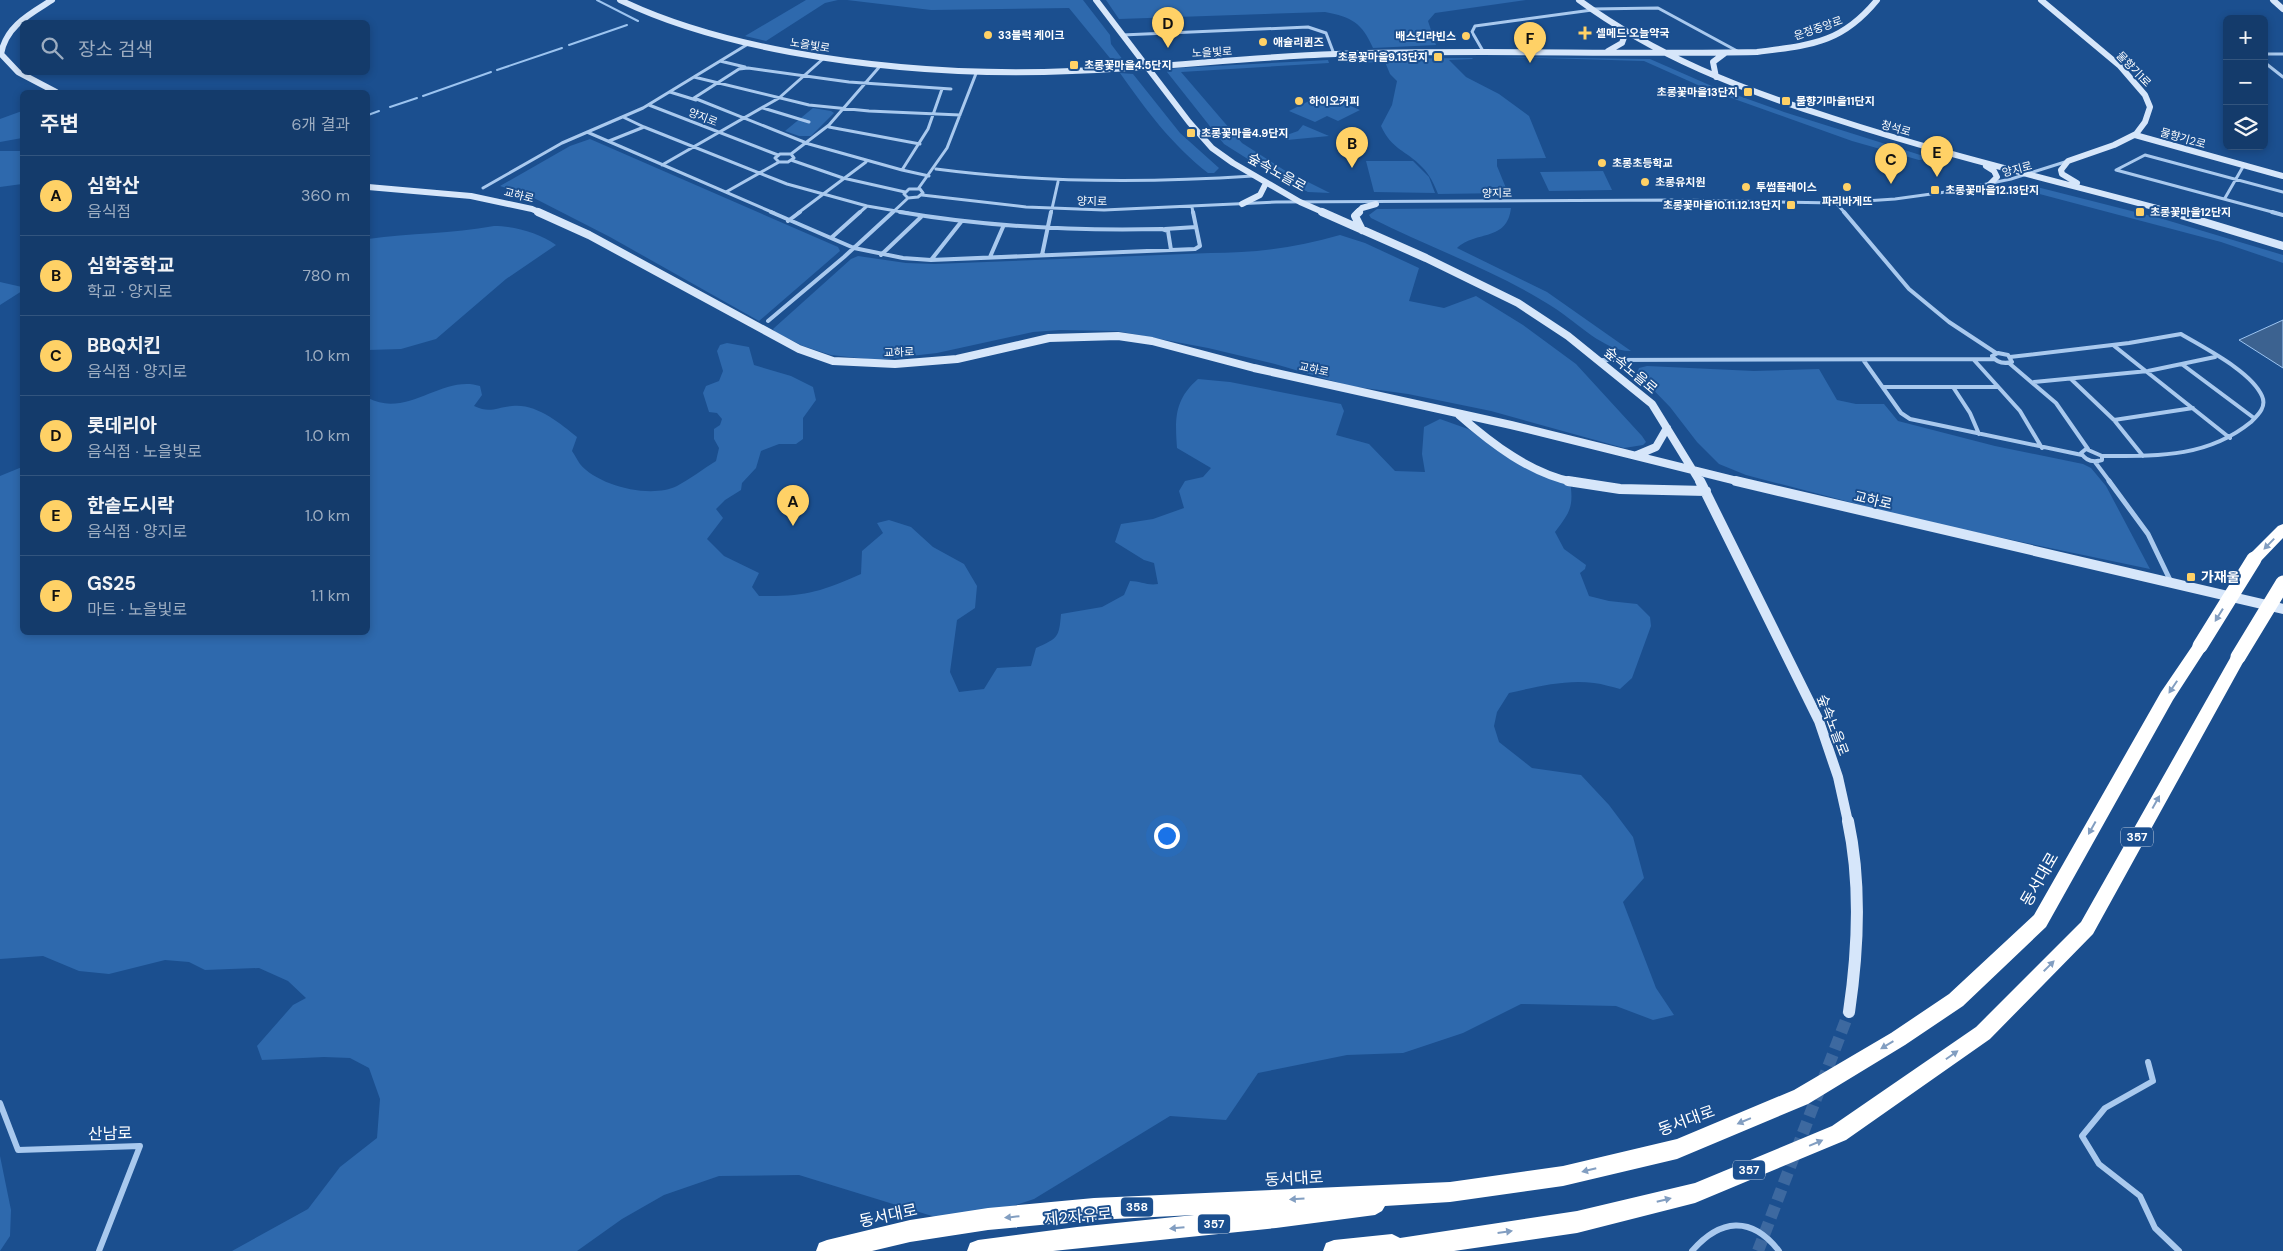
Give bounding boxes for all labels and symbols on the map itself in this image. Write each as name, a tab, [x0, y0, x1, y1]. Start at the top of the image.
pin: D	[1152, 7, 1184, 48]
street label: 운정중앙로	[1792, 13, 1844, 43]
pin: F	[1514, 22, 1546, 63]
marker: 셀메드 오늘약국	[1578, 26, 1592, 40]
place label: 셀메드 오늘약국	[1596, 26, 1669, 40]
place label: 33블럭 케이크	[998, 28, 1064, 42]
marker: 33블럭 케이크	[982, 29, 994, 41]
place label: 배스킨라빈스	[1395, 29, 1456, 43]
marker: 배스킨라빈스	[1460, 30, 1472, 42]
street label: 노을빛로	[789, 35, 831, 55]
place label: 애슐리퀸즈	[1273, 35, 1324, 49]
marker: 애슐리퀸즈	[1257, 36, 1269, 48]
street label: 노을빛로	[1191, 44, 1233, 60]
street label: 물향기1로	[2114, 48, 2154, 90]
place label: 초롱꽃마을9.13단지	[1337, 50, 1428, 64]
marker: 초롱꽃마을9.13단지	[1432, 51, 1444, 63]
place label: 초롱꽃마을4.5단지	[1084, 58, 1172, 72]
marker: 초롱꽃마을4.5단지	[1068, 59, 1080, 71]
place label: 초롱꽃마을13단지	[1657, 85, 1738, 99]
marker: 초롱꽃마을13단지	[1742, 86, 1754, 98]
place label: 하이오커피	[1309, 94, 1360, 108]
place label: 물향기마을11단지	[1796, 94, 1875, 108]
marker: 하이오커피	[1293, 95, 1305, 107]
marker: 물향기마을11단지	[1780, 95, 1792, 107]
street label: 양지로	[686, 105, 720, 129]
street label: 청석로	[1879, 117, 1913, 139]
street label: 물향기2로	[2159, 125, 2207, 151]
place label: 초롱꽃마을4.9단지	[1201, 126, 1288, 140]
marker: 초롱꽃마을4.9단지	[1185, 127, 1197, 139]
pin: B	[1336, 127, 1368, 168]
pin: E	[1921, 136, 1953, 177]
pin: C	[1875, 143, 1907, 184]
street label: 숲속노을로	[1244, 149, 1310, 196]
place label: 초롱초등학교	[1612, 156, 1673, 170]
marker: 초롱초등학교	[1596, 157, 1608, 169]
street label: 양지로	[2001, 158, 2033, 180]
place label: 초롱유치원	[1655, 175, 1706, 189]
marker: 초롱유치원	[1639, 176, 1651, 188]
place label: 투썸플레이스	[1756, 180, 1817, 194]
marker: 투썸플레이스	[1740, 181, 1752, 193]
marker: 파리바게뜨	[1841, 181, 1853, 193]
place label: 초롱꽃마을12.13단지	[1945, 183, 2039, 197]
marker: 초롱꽃마을12.13단지	[1929, 184, 1941, 196]
street label: 교하로	[503, 185, 535, 205]
street label: 양지로	[1482, 186, 1512, 200]
street label: 양지로	[1077, 194, 1107, 208]
place label: 파리바게뜨	[1822, 194, 1872, 208]
place label: 초롱꽃마을10.11.12.13단지	[1663, 198, 1781, 212]
marker: 초롱꽃마을10.11.12.13단지	[1785, 199, 1797, 211]
place label: 초롱꽃마을12단지	[2150, 205, 2231, 219]
marker: 초롱꽃마을12단지	[2134, 206, 2146, 218]
street label: 숲속노을로	[1601, 342, 1662, 398]
street label: 교하로	[884, 344, 914, 360]
street label: 교하로	[1298, 359, 1330, 379]
pin: A	[777, 485, 809, 526]
street label: 교하로	[1852, 487, 1894, 513]
one-way arrow	[2263, 537, 2275, 549]
place label: 가재울	[2201, 568, 2240, 586]
marker: 가재울	[2185, 571, 2197, 583]
one-way arrow	[2215, 609, 2224, 622]
one-way arrow	[2168, 680, 2178, 694]
street label: 숲속노을로	[1813, 692, 1853, 758]
one-way arrow	[2152, 794, 2160, 809]
one-way arrow	[2088, 821, 2097, 835]
your location	[1154, 823, 1180, 849]
road number: 357	[2121, 828, 2153, 846]
street label: 동서대로	[2016, 848, 2063, 910]
one-way arrow	[2043, 960, 2055, 972]
one-way arrow	[1881, 1041, 1894, 1050]
one-way arrow	[1945, 1050, 1959, 1060]
street label: 동서대로	[1655, 1100, 1718, 1140]
one-way arrow	[1736, 1117, 1751, 1125]
street label: 산남로	[88, 1123, 133, 1144]
one-way arrow	[1809, 1138, 1823, 1146]
road number: 357	[1733, 1160, 1765, 1180]
street label: 동서대로	[1264, 1166, 1324, 1191]
one-way arrow	[1582, 1166, 1597, 1174]
one-way arrow	[1289, 1196, 1305, 1204]
one-way arrow	[1657, 1196, 1672, 1204]
road number: 358	[1121, 1198, 1153, 1216]
street label: 동서대로	[857, 1199, 919, 1232]
street label: 제2자유로	[1043, 1203, 1113, 1230]
one-way arrow	[1004, 1213, 1020, 1221]
road number: 357	[1198, 1214, 1230, 1234]
one-way arrow	[1168, 1224, 1184, 1232]
one-way arrow	[1498, 1228, 1514, 1236]

